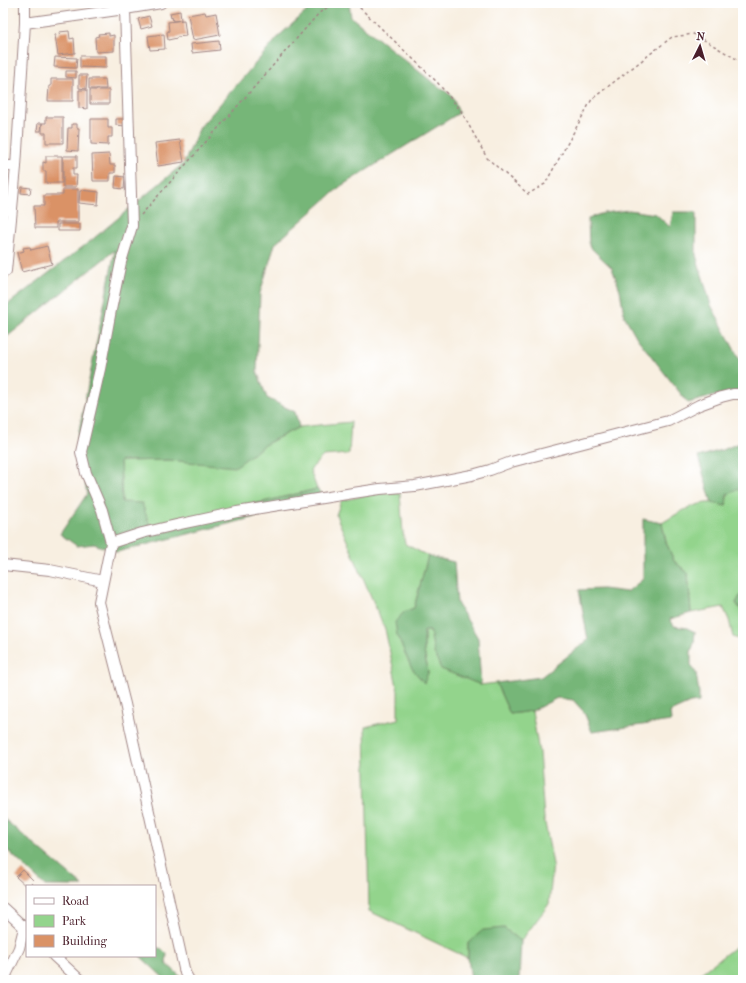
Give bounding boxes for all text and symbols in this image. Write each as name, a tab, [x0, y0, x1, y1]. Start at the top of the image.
north arrow	[680, 26, 720, 66]
text: N	[696, 30, 706, 43]
legend	[26, 885, 156, 957]
text: Road	[62, 894, 89, 908]
text: Park	[62, 914, 87, 928]
text: Building	[62, 934, 107, 948]

